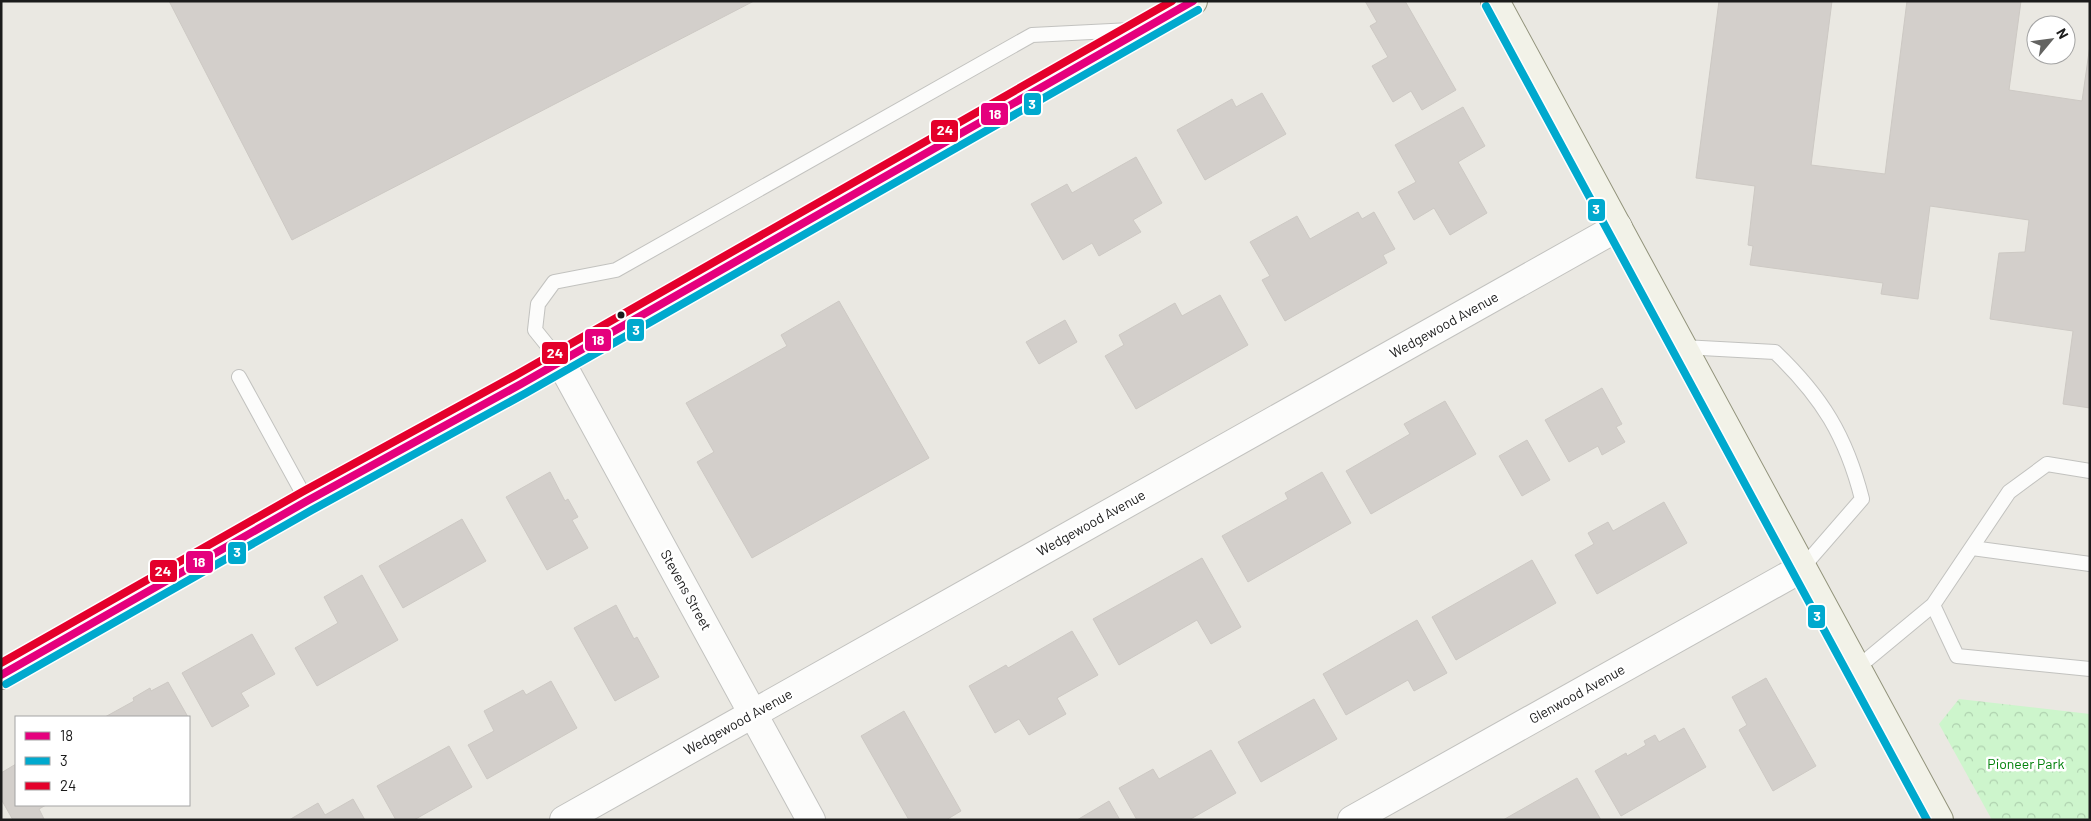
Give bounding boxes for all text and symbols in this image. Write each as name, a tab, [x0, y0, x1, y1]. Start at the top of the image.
north arrow	[2026, 15, 2076, 65]
text: N	[2053, 25, 2072, 42]
line badge: 3	[1023, 92, 1042, 116]
text: 3	[1028, 95, 1036, 112]
line badge: 18	[980, 102, 1009, 126]
text: 18	[989, 105, 1002, 122]
line badge: 24	[930, 119, 959, 143]
text: 24	[937, 121, 953, 138]
line badge: 3	[1587, 198, 1606, 222]
text: 3	[1592, 200, 1600, 217]
street label: Wedgewood Avenue	[1386, 288, 1501, 361]
unlabelled marker	[616, 310, 626, 320]
line badge: 3	[626, 318, 645, 342]
text: 3	[632, 321, 640, 338]
line badge: 18	[584, 328, 612, 352]
text: 18	[592, 331, 605, 348]
line badge: 24	[541, 341, 569, 365]
text: 24	[547, 344, 563, 361]
street label: Wedgewood Avenue	[1033, 486, 1148, 559]
line badge: 3	[227, 541, 247, 565]
text: 3	[233, 543, 241, 560]
street label: Stevens Street	[657, 546, 716, 633]
line badge: 18	[185, 550, 214, 574]
text: 18	[193, 553, 206, 570]
line badge: 24	[149, 559, 178, 583]
text: 24	[155, 562, 171, 579]
line badge: 3	[1807, 604, 1826, 629]
text: 3	[1813, 607, 1821, 624]
street label: Glenwood Avenue	[1526, 660, 1628, 727]
street label: Wedgewood Avenue	[680, 685, 795, 758]
legend	[15, 716, 190, 806]
text: 18	[60, 726, 73, 744]
text: 3	[60, 751, 68, 769]
park label: Pioneer Park	[1987, 755, 2065, 772]
text: 24	[60, 776, 76, 794]

